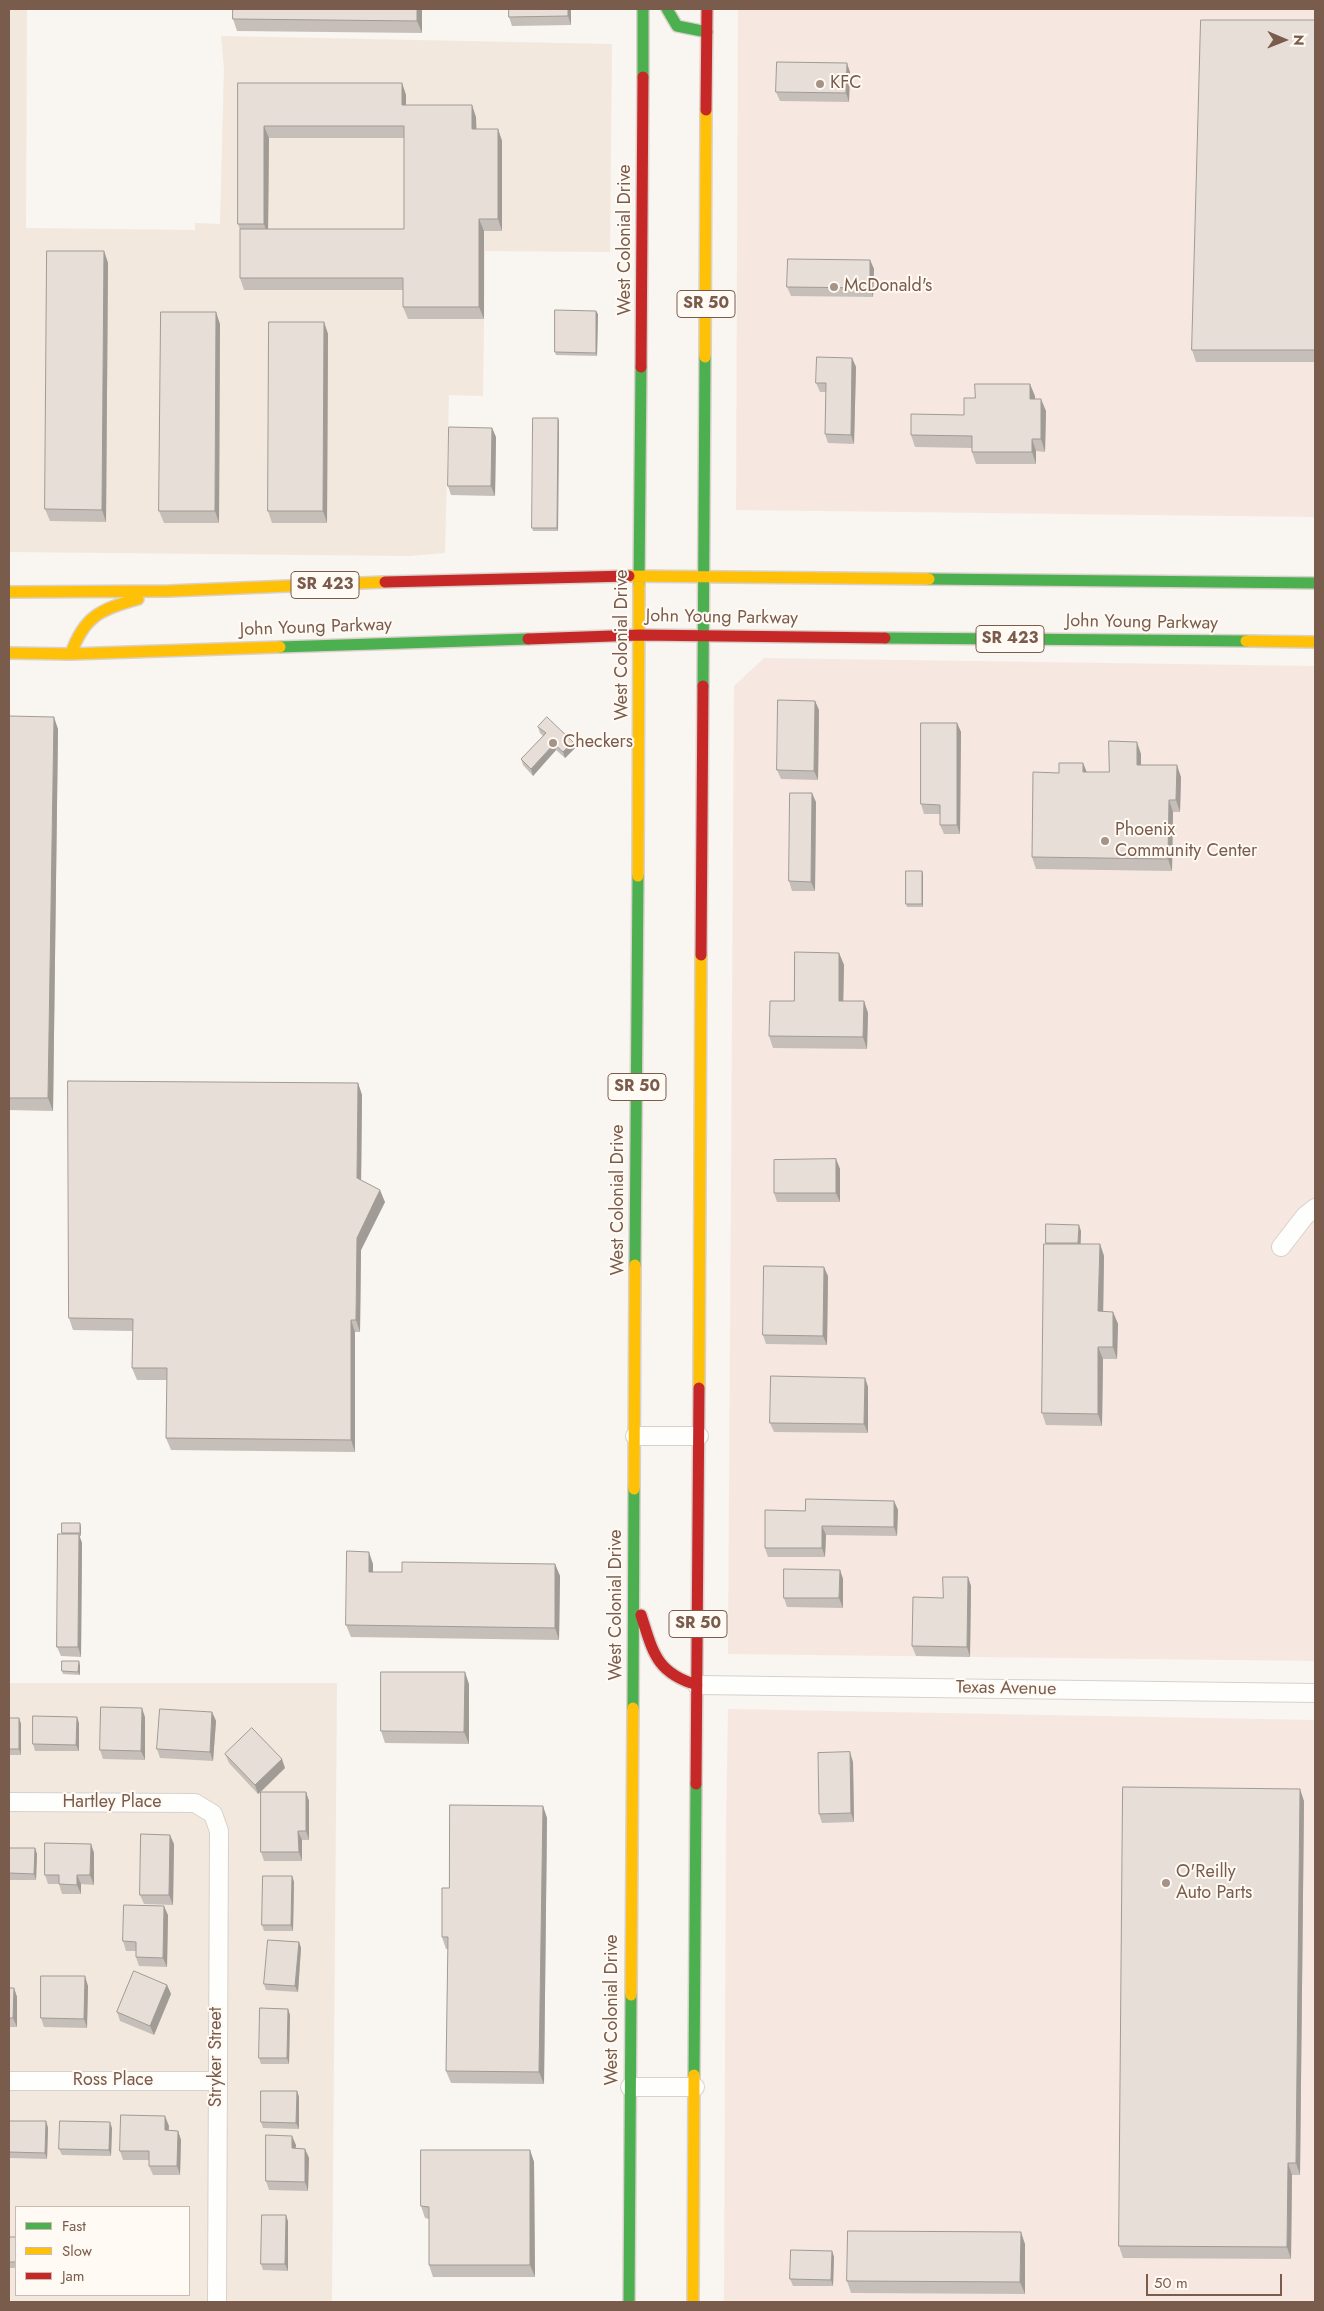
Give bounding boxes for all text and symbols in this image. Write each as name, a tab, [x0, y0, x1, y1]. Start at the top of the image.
north arrow	[1259, 15, 1309, 65]
text: N	[1289, 35, 1309, 46]
place label: KFC	[830, 73, 861, 95]
marker: KFC	[814, 78, 826, 90]
street label: West Colonial Drive	[615, 164, 637, 316]
place label: McDonald's	[844, 276, 932, 298]
marker: McDonald's	[828, 281, 840, 293]
road number: SR 50	[677, 290, 735, 318]
street label: West Colonial Drive	[612, 569, 634, 721]
road number: SR 423	[291, 572, 359, 598]
street label: John Young Parkway	[646, 606, 798, 630]
street label: John Young Parkway	[1066, 611, 1218, 635]
street label: John Young Parkway	[240, 615, 392, 641]
road number: SR 423	[976, 626, 1044, 652]
place label: Checkers	[563, 732, 633, 754]
marker: Checkers	[547, 737, 559, 749]
place label: Phoenix Community Center	[1115, 820, 1257, 862]
marker: Phoenix Community Center	[1099, 835, 1111, 847]
road number: SR 50	[608, 1074, 666, 1100]
street label: West Colonial Drive	[608, 1124, 630, 1276]
street label: West Colonial Drive	[606, 1529, 628, 1681]
road number: SR 50	[669, 1610, 727, 1638]
street label: Texas Avenue	[956, 1677, 1056, 1701]
street label: Hartley Place	[62, 1792, 162, 1814]
place label: O'Reilly Auto Parts	[1176, 1862, 1252, 1905]
marker: O'Reilly Auto Parts	[1160, 1877, 1172, 1889]
street label: West Colonial Drive	[602, 1934, 624, 2086]
street label: Stryker Street	[206, 2007, 228, 2107]
street label: Ross Place	[73, 2070, 153, 2092]
legend	[15, 2206, 190, 2296]
text: Fast	[62, 2215, 86, 2237]
text: Slow	[62, 2240, 92, 2262]
scale bar	[1149, 2264, 1285, 2296]
text: Jam	[62, 2265, 85, 2287]
text: 50 m	[1154, 2272, 1188, 2294]

